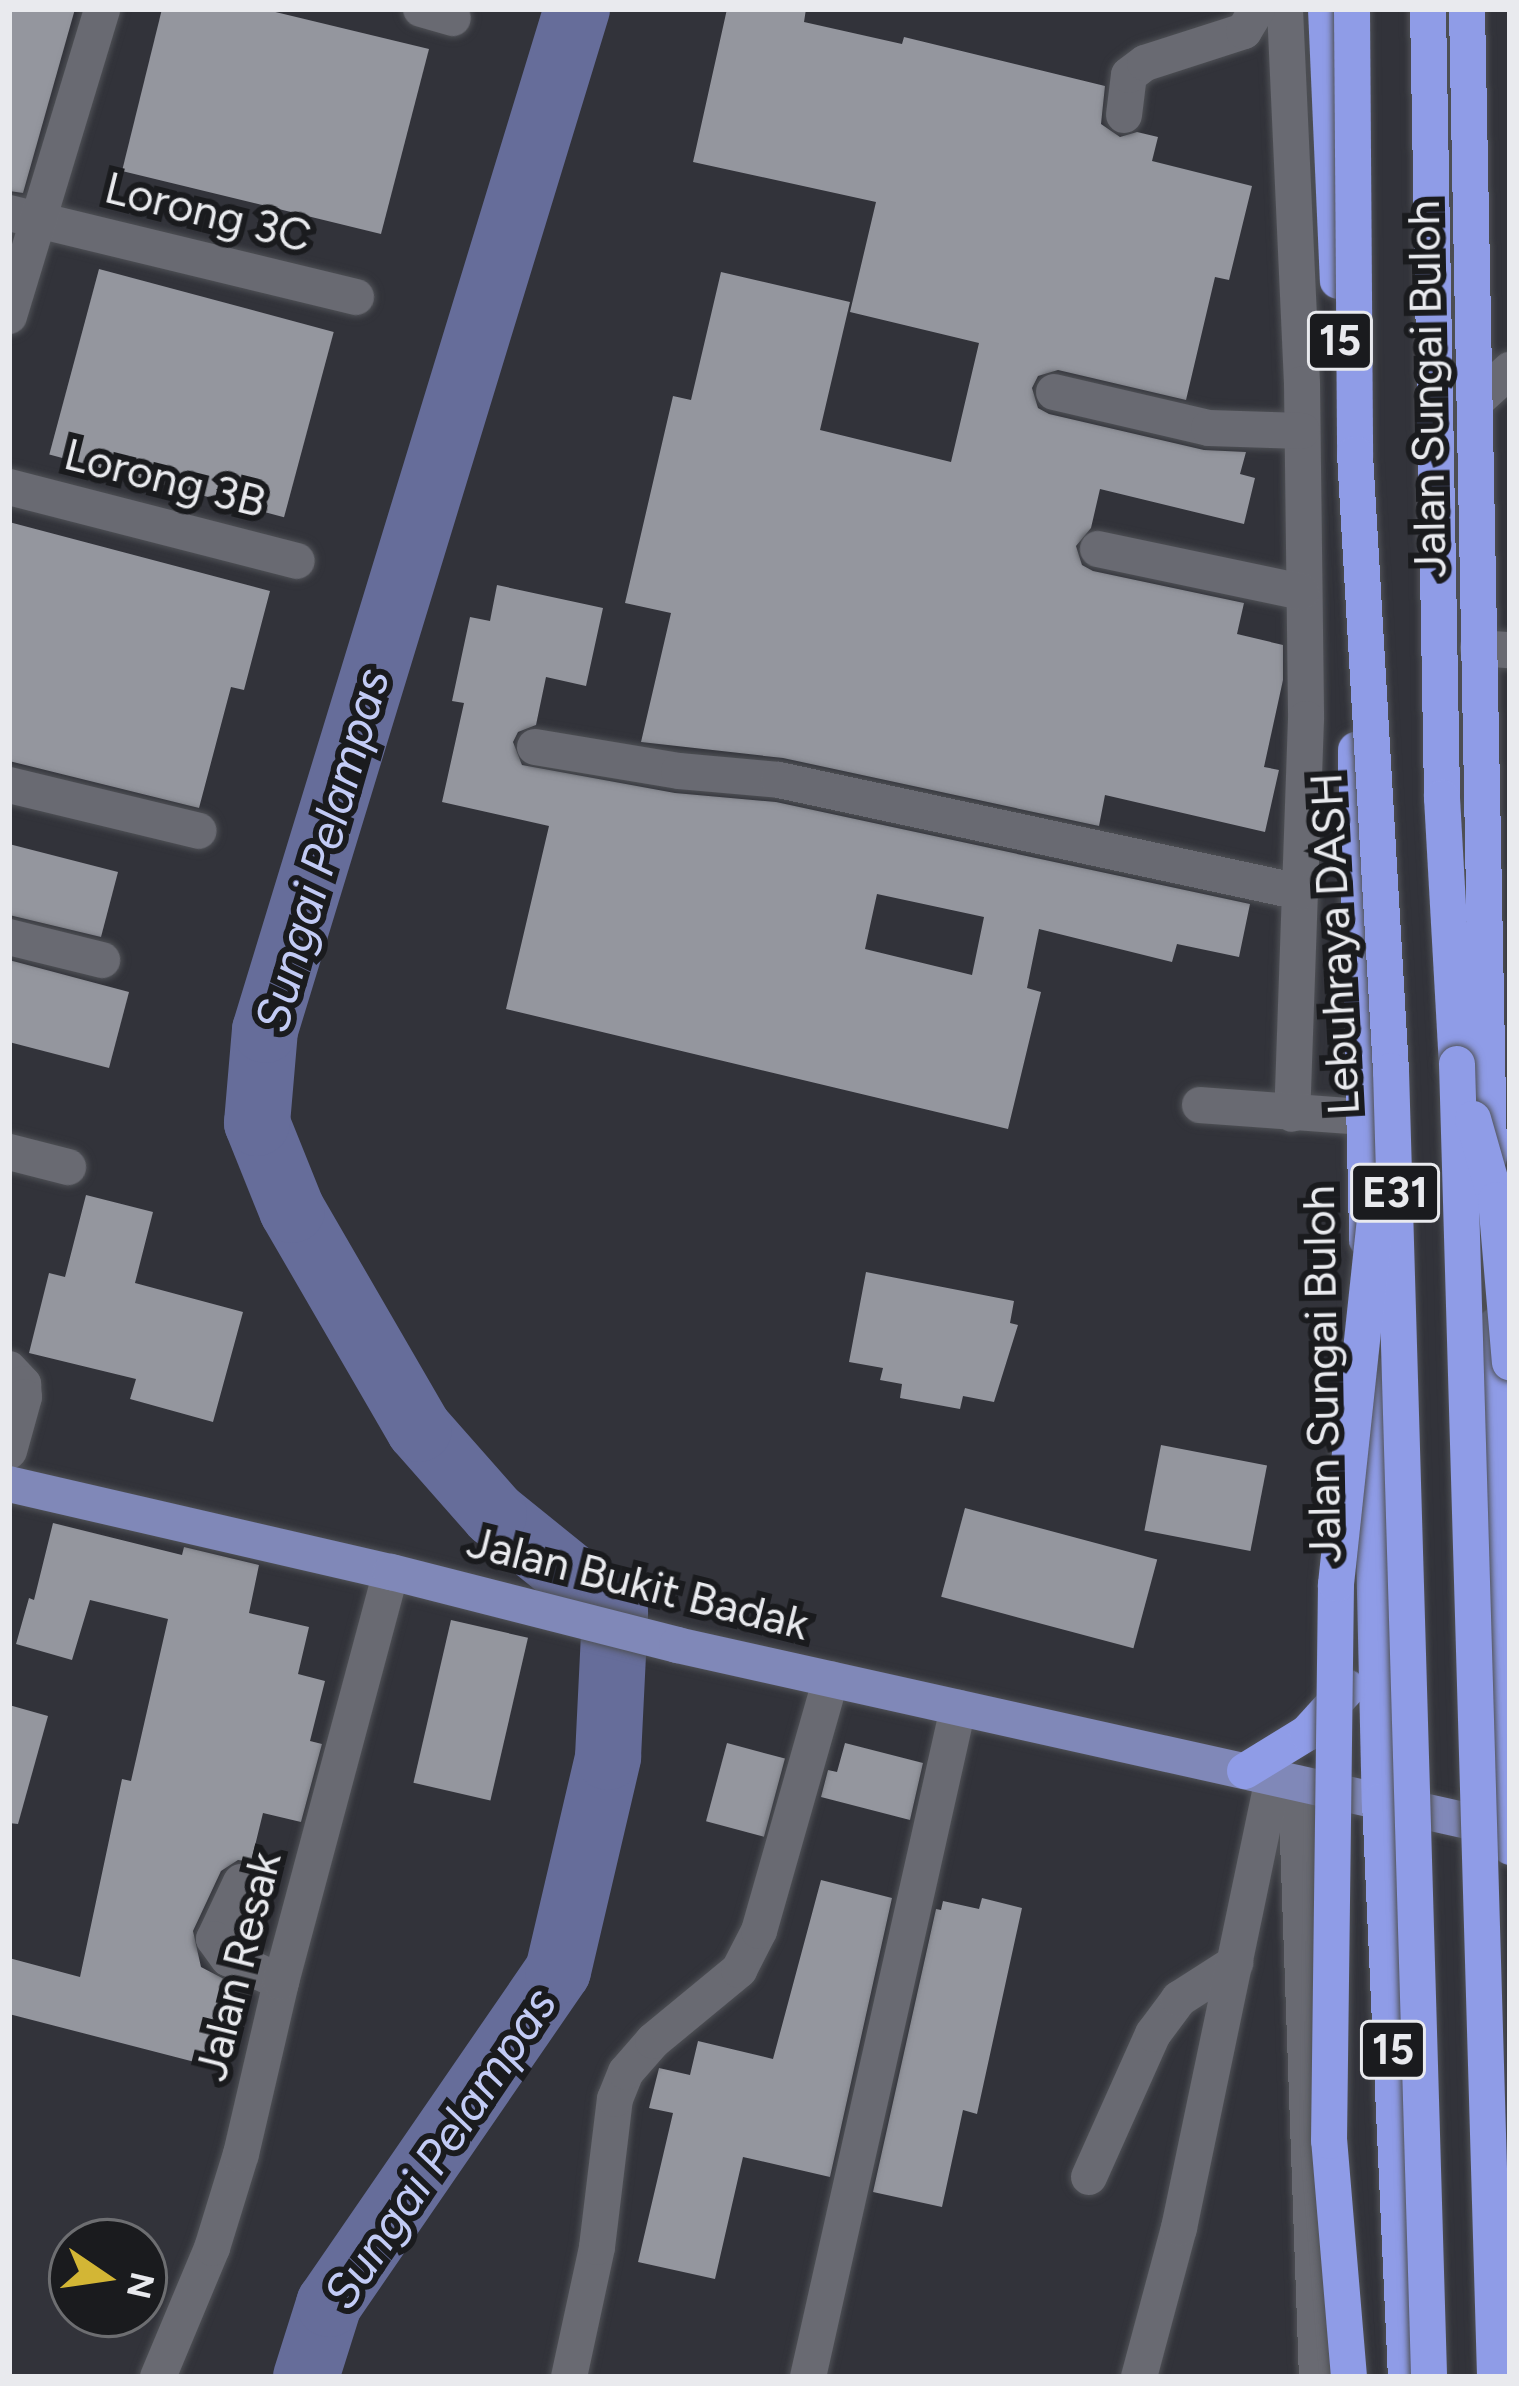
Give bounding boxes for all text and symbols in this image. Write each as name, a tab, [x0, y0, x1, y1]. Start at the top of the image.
street label: Lorong 3C	[99, 160, 317, 264]
street label: Jalan Sungai Buloh	[1397, 200, 1457, 578]
road number: 15	[1304, 305, 1376, 377]
street label: Lorong 3B	[59, 427, 271, 529]
water label: Sungai Pelampas	[243, 662, 401, 1038]
street label: Lebuhraya DASH	[1299, 772, 1371, 1116]
road number: E31	[1350, 1157, 1440, 1229]
street label: Jalan Sungai Buloh	[1292, 1185, 1352, 1563]
street label: Jalan Bukit Badak	[462, 1514, 814, 1652]
street label: Jalan Resak	[184, 1846, 292, 2086]
water label: Sungai Pelampas	[311, 1977, 569, 2319]
road number: 15	[1357, 2014, 1429, 2086]
north arrow	[48, 2218, 168, 2338]
text: N	[119, 2269, 163, 2302]

